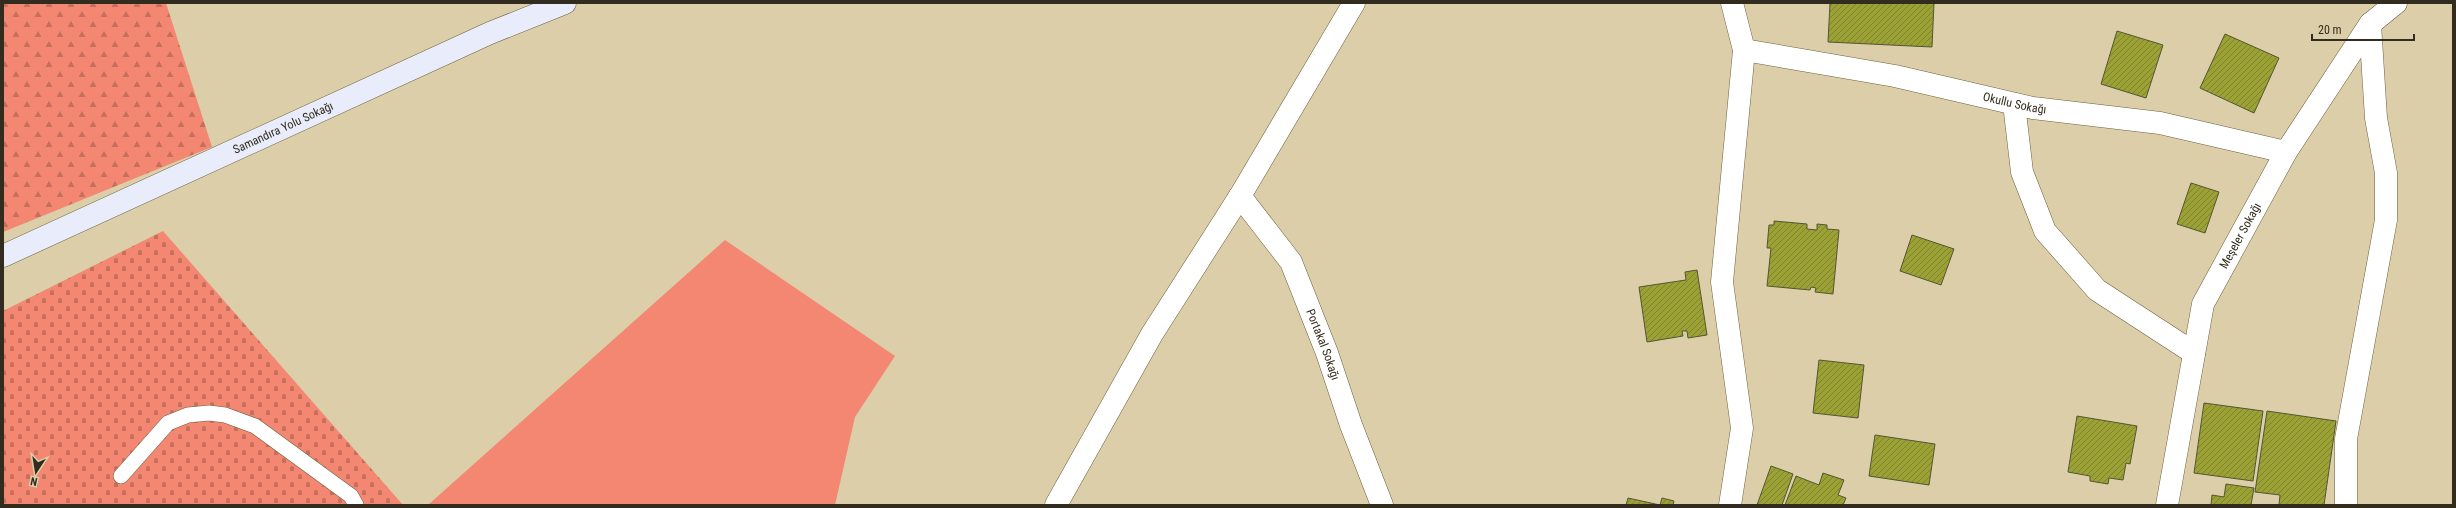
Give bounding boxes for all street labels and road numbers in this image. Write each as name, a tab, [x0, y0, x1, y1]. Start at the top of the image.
street label: Okullu Sokağı	[1981, 90, 2047, 117]
street label: Samandıra Yolu Sokağı	[231, 99, 335, 157]
street label: Meşeler Sokağı	[2217, 200, 2264, 271]
street label: Portakal Sokağı	[1303, 307, 1343, 382]

